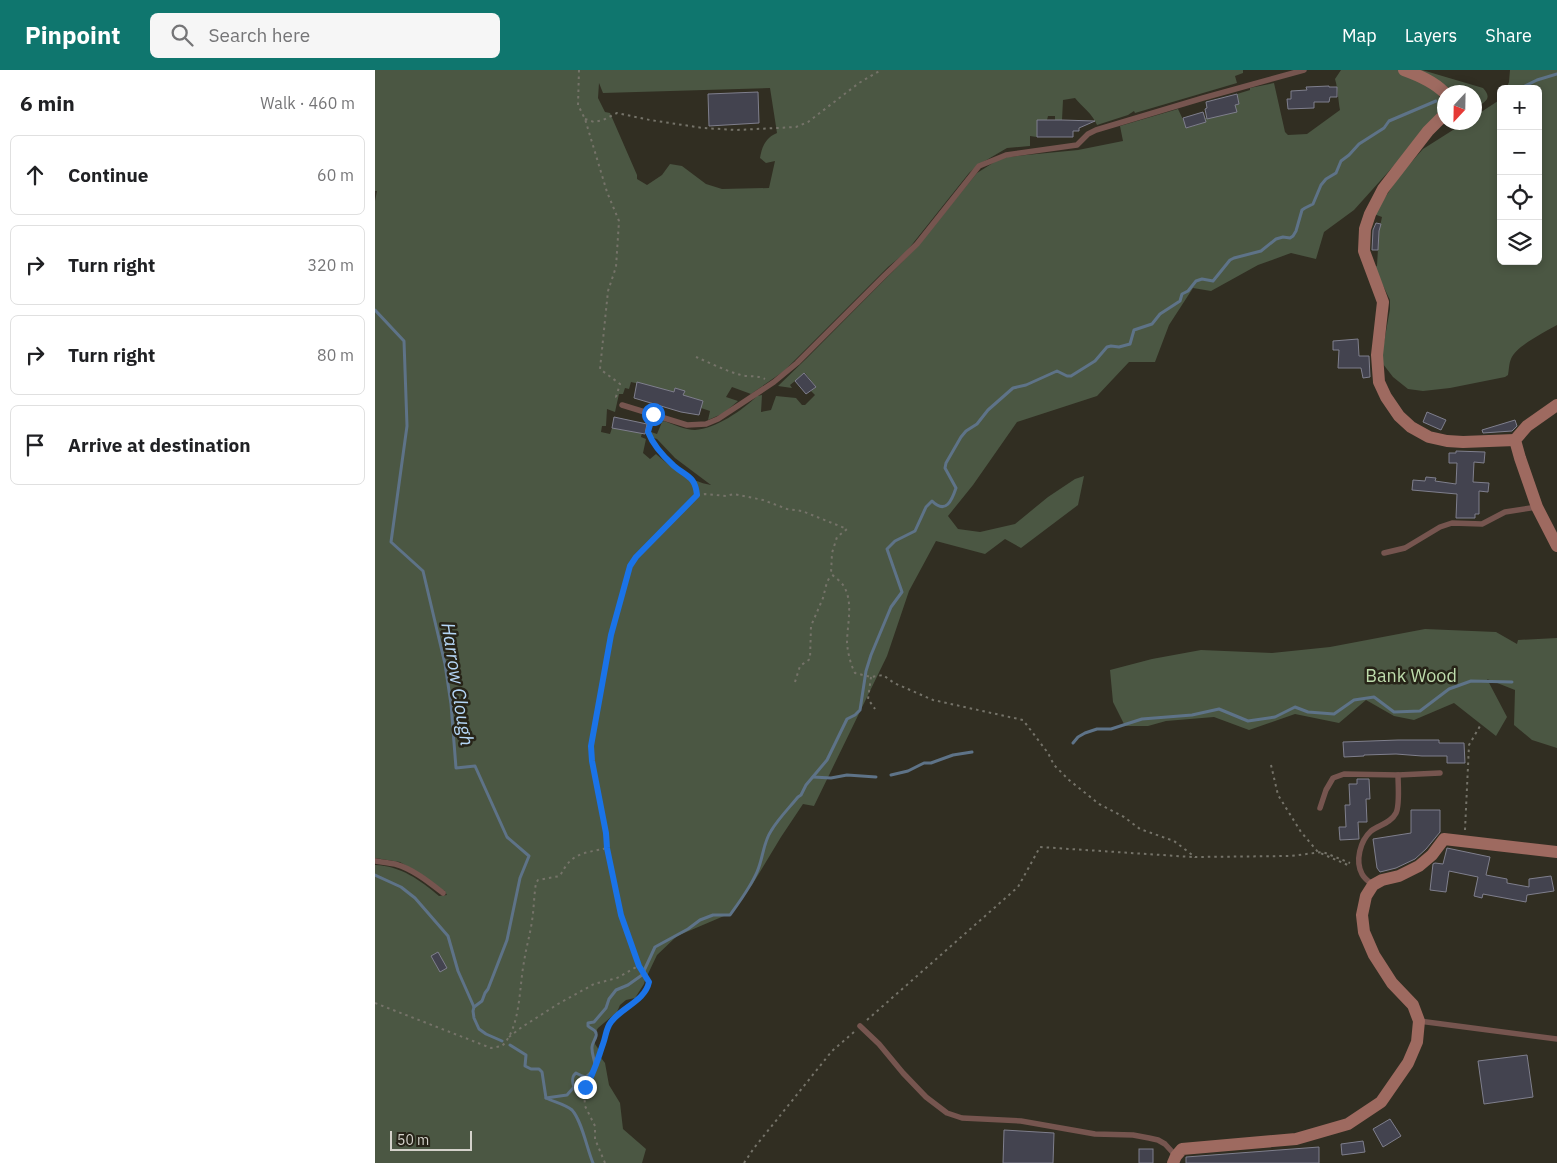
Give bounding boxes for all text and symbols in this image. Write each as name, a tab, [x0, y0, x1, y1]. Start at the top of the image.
search box	[150, 13, 500, 58]
text: Pinpoint	[25, 19, 120, 51]
icon: search	[168, 21, 196, 49]
text: Search here	[208, 23, 310, 47]
text: Map	[1342, 24, 1377, 47]
text: Layers	[1405, 24, 1457, 47]
text: Share	[1485, 24, 1532, 47]
north arrow	[1437, 85, 1482, 130]
map controls	[1497, 85, 1542, 265]
button: +	[1497, 85, 1542, 130]
text: 6 min	[20, 89, 75, 117]
text: Walk · 460 m	[260, 93, 355, 113]
button: −	[1497, 130, 1542, 175]
icon: ahead	[21, 161, 49, 189]
text: Continue	[68, 163, 148, 187]
text: 60 m	[317, 165, 354, 185]
button: locate	[1497, 175, 1542, 220]
button: layers	[1497, 220, 1542, 265]
icon: right	[21, 251, 49, 279]
text: Turn right	[68, 253, 155, 277]
text: 320 m	[307, 255, 354, 275]
icon: right	[21, 341, 49, 369]
text: Turn right	[68, 343, 155, 367]
text: 80 m	[317, 345, 354, 365]
route start	[642, 403, 665, 426]
icon: arrive	[21, 431, 49, 459]
text: Arrive at destination	[68, 433, 251, 457]
water label: Harrow Clough	[436, 621, 480, 747]
park label: Bank Wood	[1365, 664, 1457, 687]
route end	[574, 1076, 597, 1099]
scale bar	[390, 1128, 473, 1151]
text: 50 m	[397, 1131, 429, 1149]

